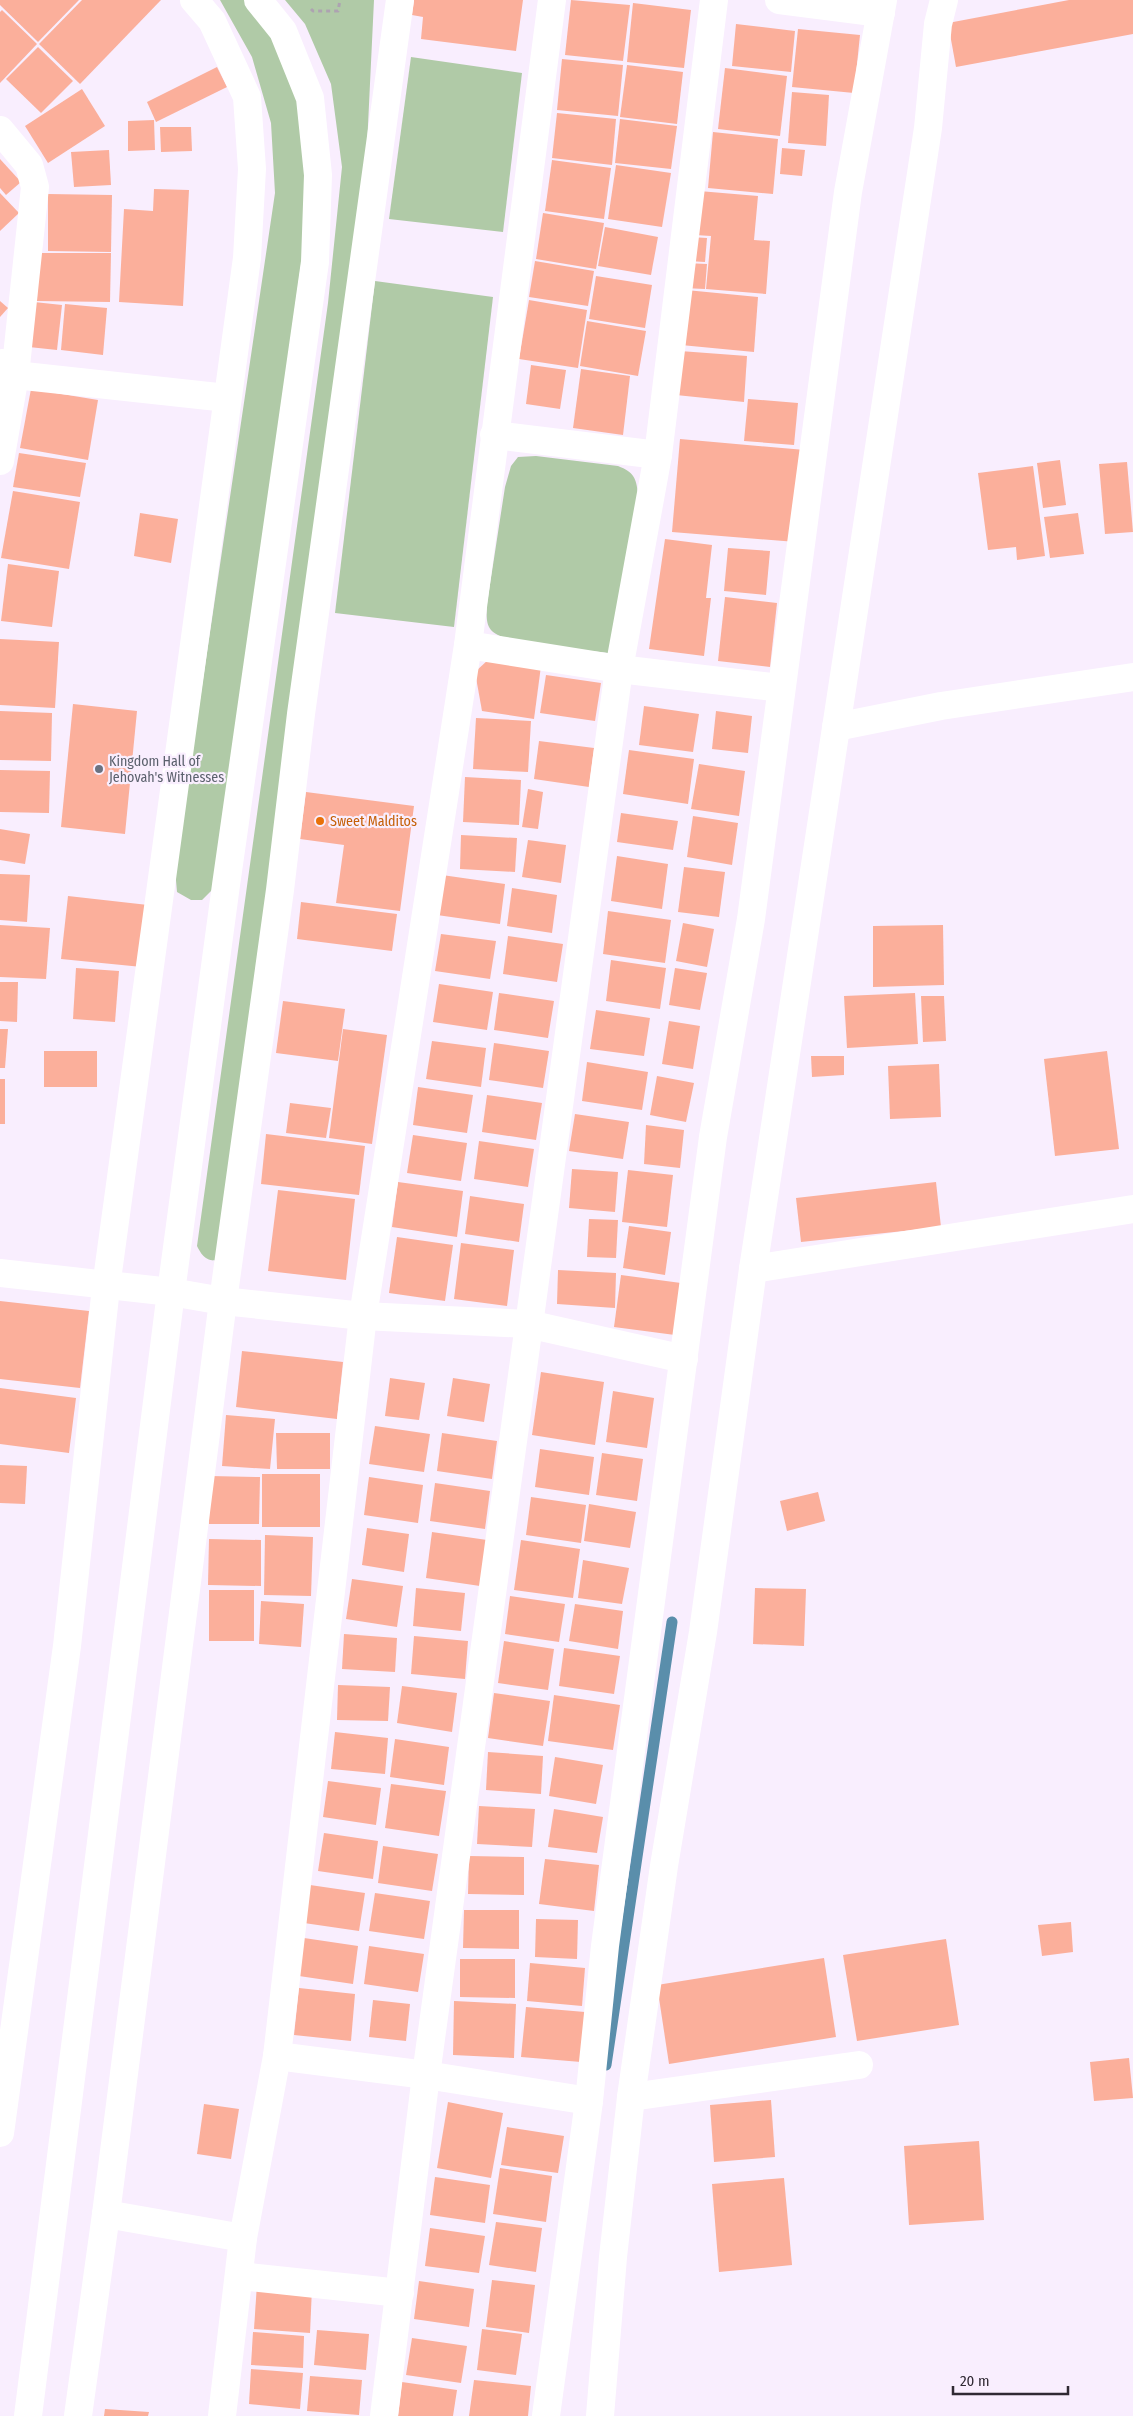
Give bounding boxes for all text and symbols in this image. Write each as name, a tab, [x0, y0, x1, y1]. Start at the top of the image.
place label: Kingdom Hall of Jehovah's Witnesses	[109, 753, 224, 786]
marker: Kingdom Hall of Jehovah's Witnesses	[93, 763, 105, 775]
place label: Sweet Malditos	[330, 813, 417, 830]
marker: Sweet Malditos	[314, 815, 326, 827]
scale bar	[953, 2364, 1068, 2396]
text: 20 m	[960, 2372, 990, 2390]

